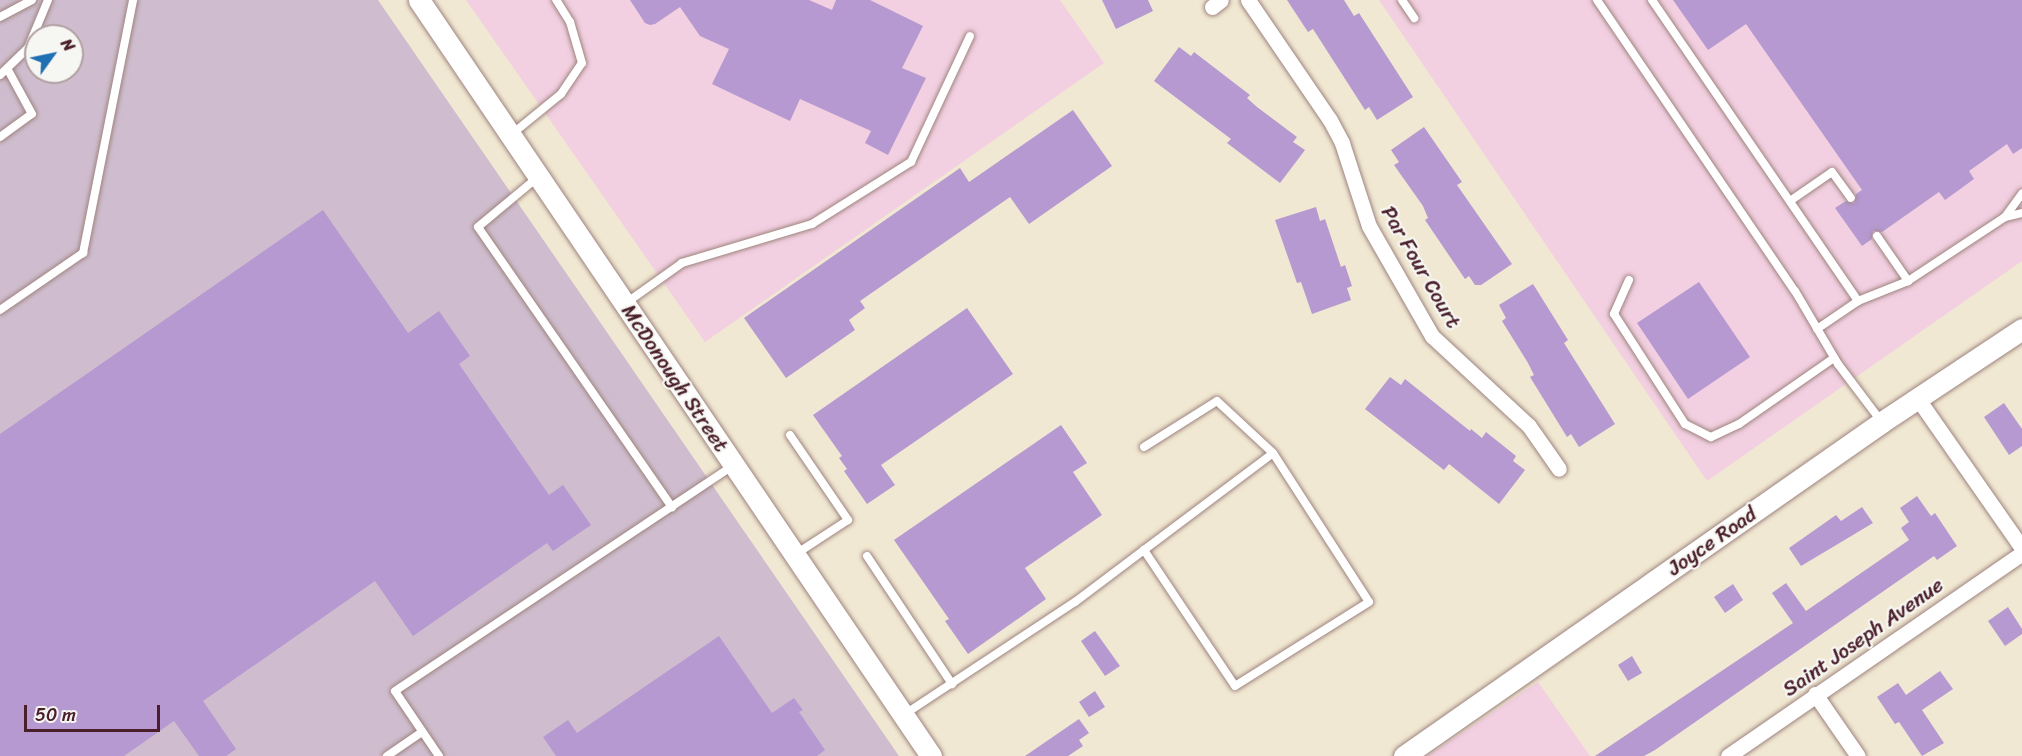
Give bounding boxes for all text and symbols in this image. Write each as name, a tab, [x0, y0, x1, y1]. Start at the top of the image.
north arrow	[24, 24, 84, 84]
text: N	[53, 32, 83, 58]
street label: Par Four Court	[1376, 201, 1466, 333]
street label: McDonough Street	[616, 300, 734, 456]
street label: Joyce Road	[1663, 501, 1761, 581]
street label: Saint Joseph Avenue	[1778, 572, 1948, 702]
scale bar	[27, 693, 164, 731]
text: 50 m	[35, 699, 76, 731]

